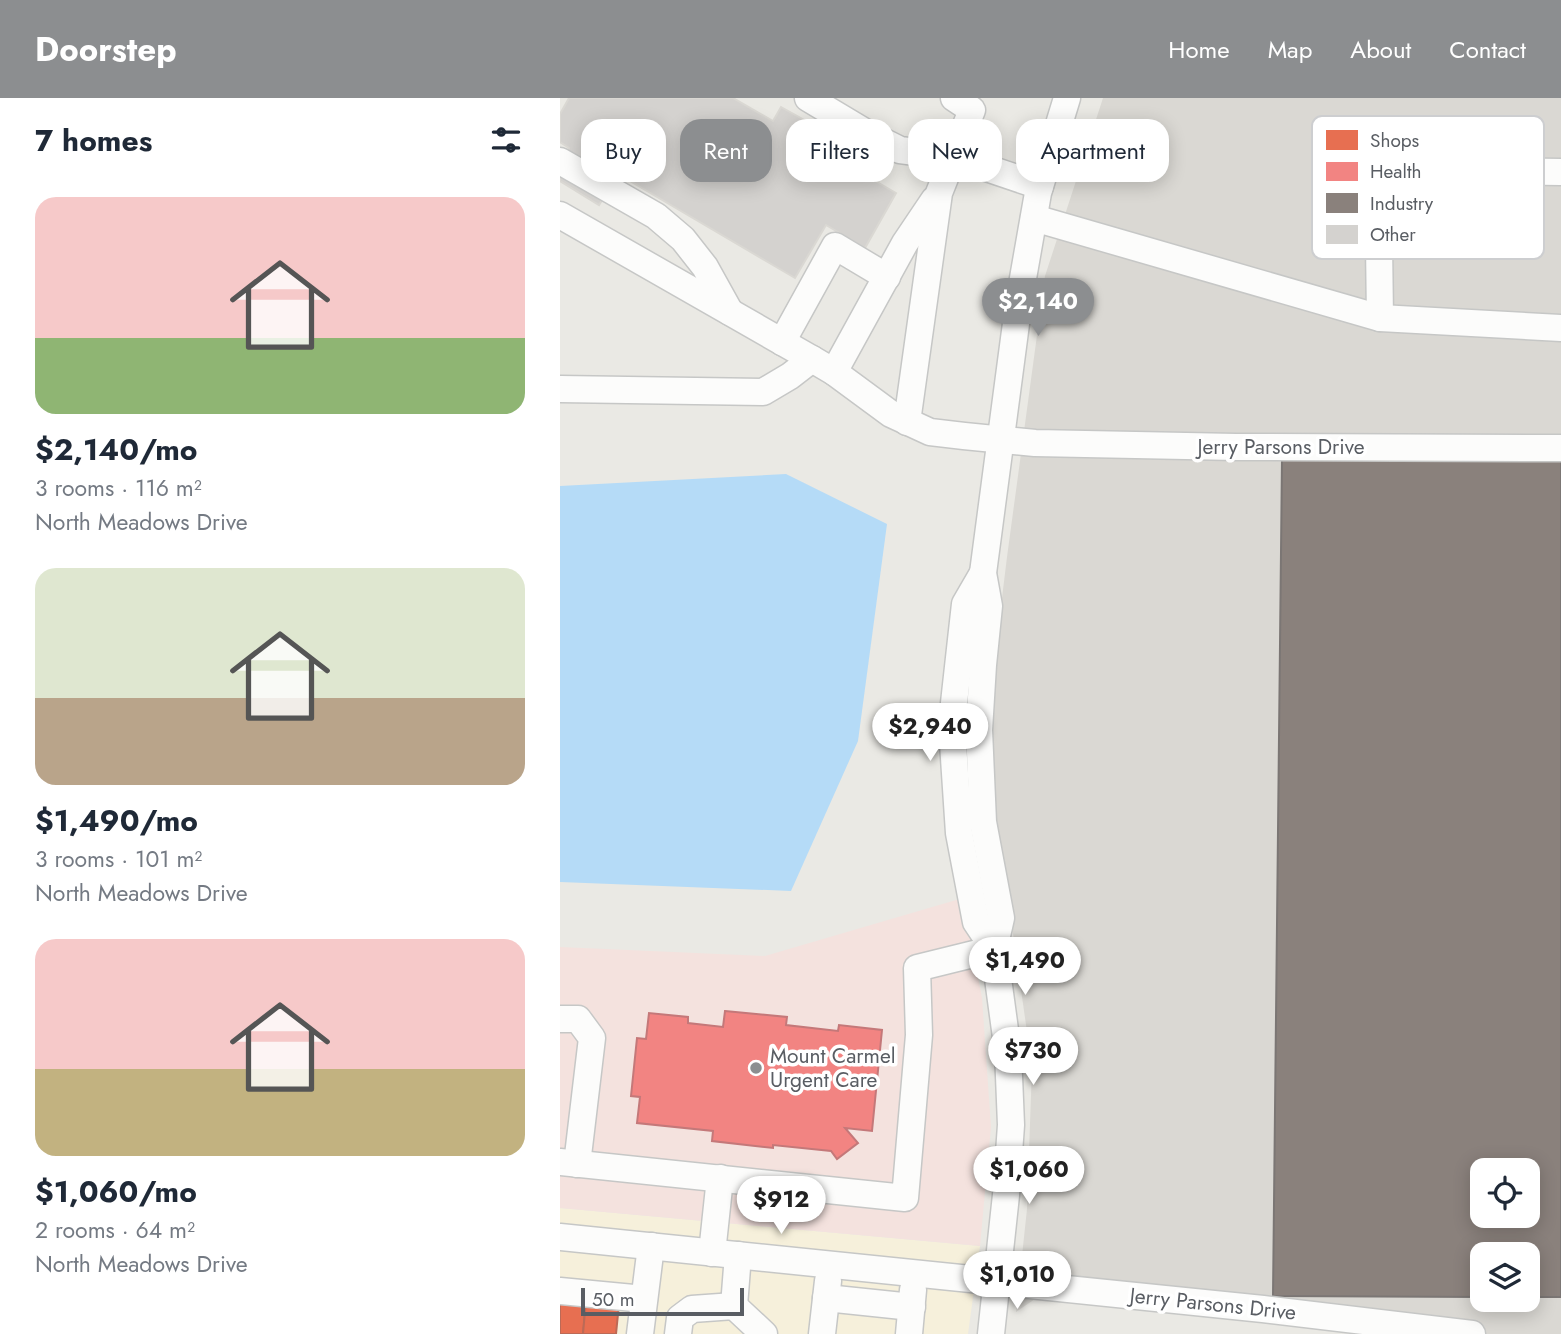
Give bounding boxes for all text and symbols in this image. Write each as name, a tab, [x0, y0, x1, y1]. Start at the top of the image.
text: Doorstep	[35, 26, 177, 73]
text: Home	[1168, 32, 1230, 67]
text: Map	[1268, 32, 1312, 67]
text: About	[1350, 32, 1411, 67]
text: Contact	[1449, 32, 1526, 67]
legend	[1312, 116, 1544, 259]
text: 7 homes	[35, 119, 152, 162]
chip: Buy	[581, 119, 666, 182]
chip: Rent	[680, 119, 772, 182]
chip: Filters	[786, 119, 894, 182]
chip: New	[908, 119, 1002, 182]
chip: Apartment	[1016, 119, 1169, 182]
icon: filters	[487, 121, 525, 159]
text: Shops	[1370, 127, 1420, 154]
text: Health	[1370, 158, 1421, 185]
text: Industry	[1370, 190, 1434, 217]
text: Other	[1370, 221, 1416, 248]
icon: home	[217, 242, 343, 368]
pin: $2,140	[981, 278, 1095, 338]
text: $2,140	[998, 284, 1078, 318]
text: $2,140/mo	[35, 428, 198, 471]
street label: Jerry Parsons Drive	[1194, 432, 1365, 462]
text: 3 rooms · 116 m²	[35, 471, 202, 505]
text: North Meadows Drive	[35, 505, 248, 539]
icon: home	[217, 613, 343, 739]
pin: $2,940	[873, 704, 987, 763]
text: $2,940	[888, 709, 972, 743]
text: $1,490/mo	[35, 799, 198, 842]
text: 3 rooms · 101 m²	[35, 842, 202, 876]
text: North Meadows Drive	[35, 876, 248, 910]
pin: $1,490	[968, 937, 1082, 997]
text: $1,490	[985, 943, 1065, 977]
icon: home	[217, 984, 343, 1110]
pin: $730	[992, 1028, 1074, 1087]
text: $730	[1004, 1033, 1062, 1067]
place label: Mount Carmel Urgent Care	[770, 1041, 896, 1095]
marker: Mount Carmel Urgent Care	[748, 1060, 764, 1076]
pin: $1,060	[972, 1146, 1086, 1206]
text: $1,060	[989, 1152, 1069, 1186]
map controls	[1470, 1158, 1540, 1312]
button: locate	[1470, 1158, 1540, 1228]
text: $1,060/mo	[35, 1170, 197, 1213]
pin: $912	[740, 1176, 822, 1236]
text: $912	[753, 1182, 809, 1216]
text: 2 rooms · 64 m²	[35, 1213, 195, 1247]
button: layers	[1470, 1242, 1540, 1312]
text: North Meadows Drive	[35, 1247, 248, 1281]
pin: $1,010	[960, 1252, 1074, 1311]
text: $1,010	[979, 1257, 1055, 1291]
street label: Jerry Parsons Drive	[1125, 1280, 1298, 1328]
scale bar	[581, 1285, 744, 1317]
text: 50 m	[592, 1286, 635, 1313]

